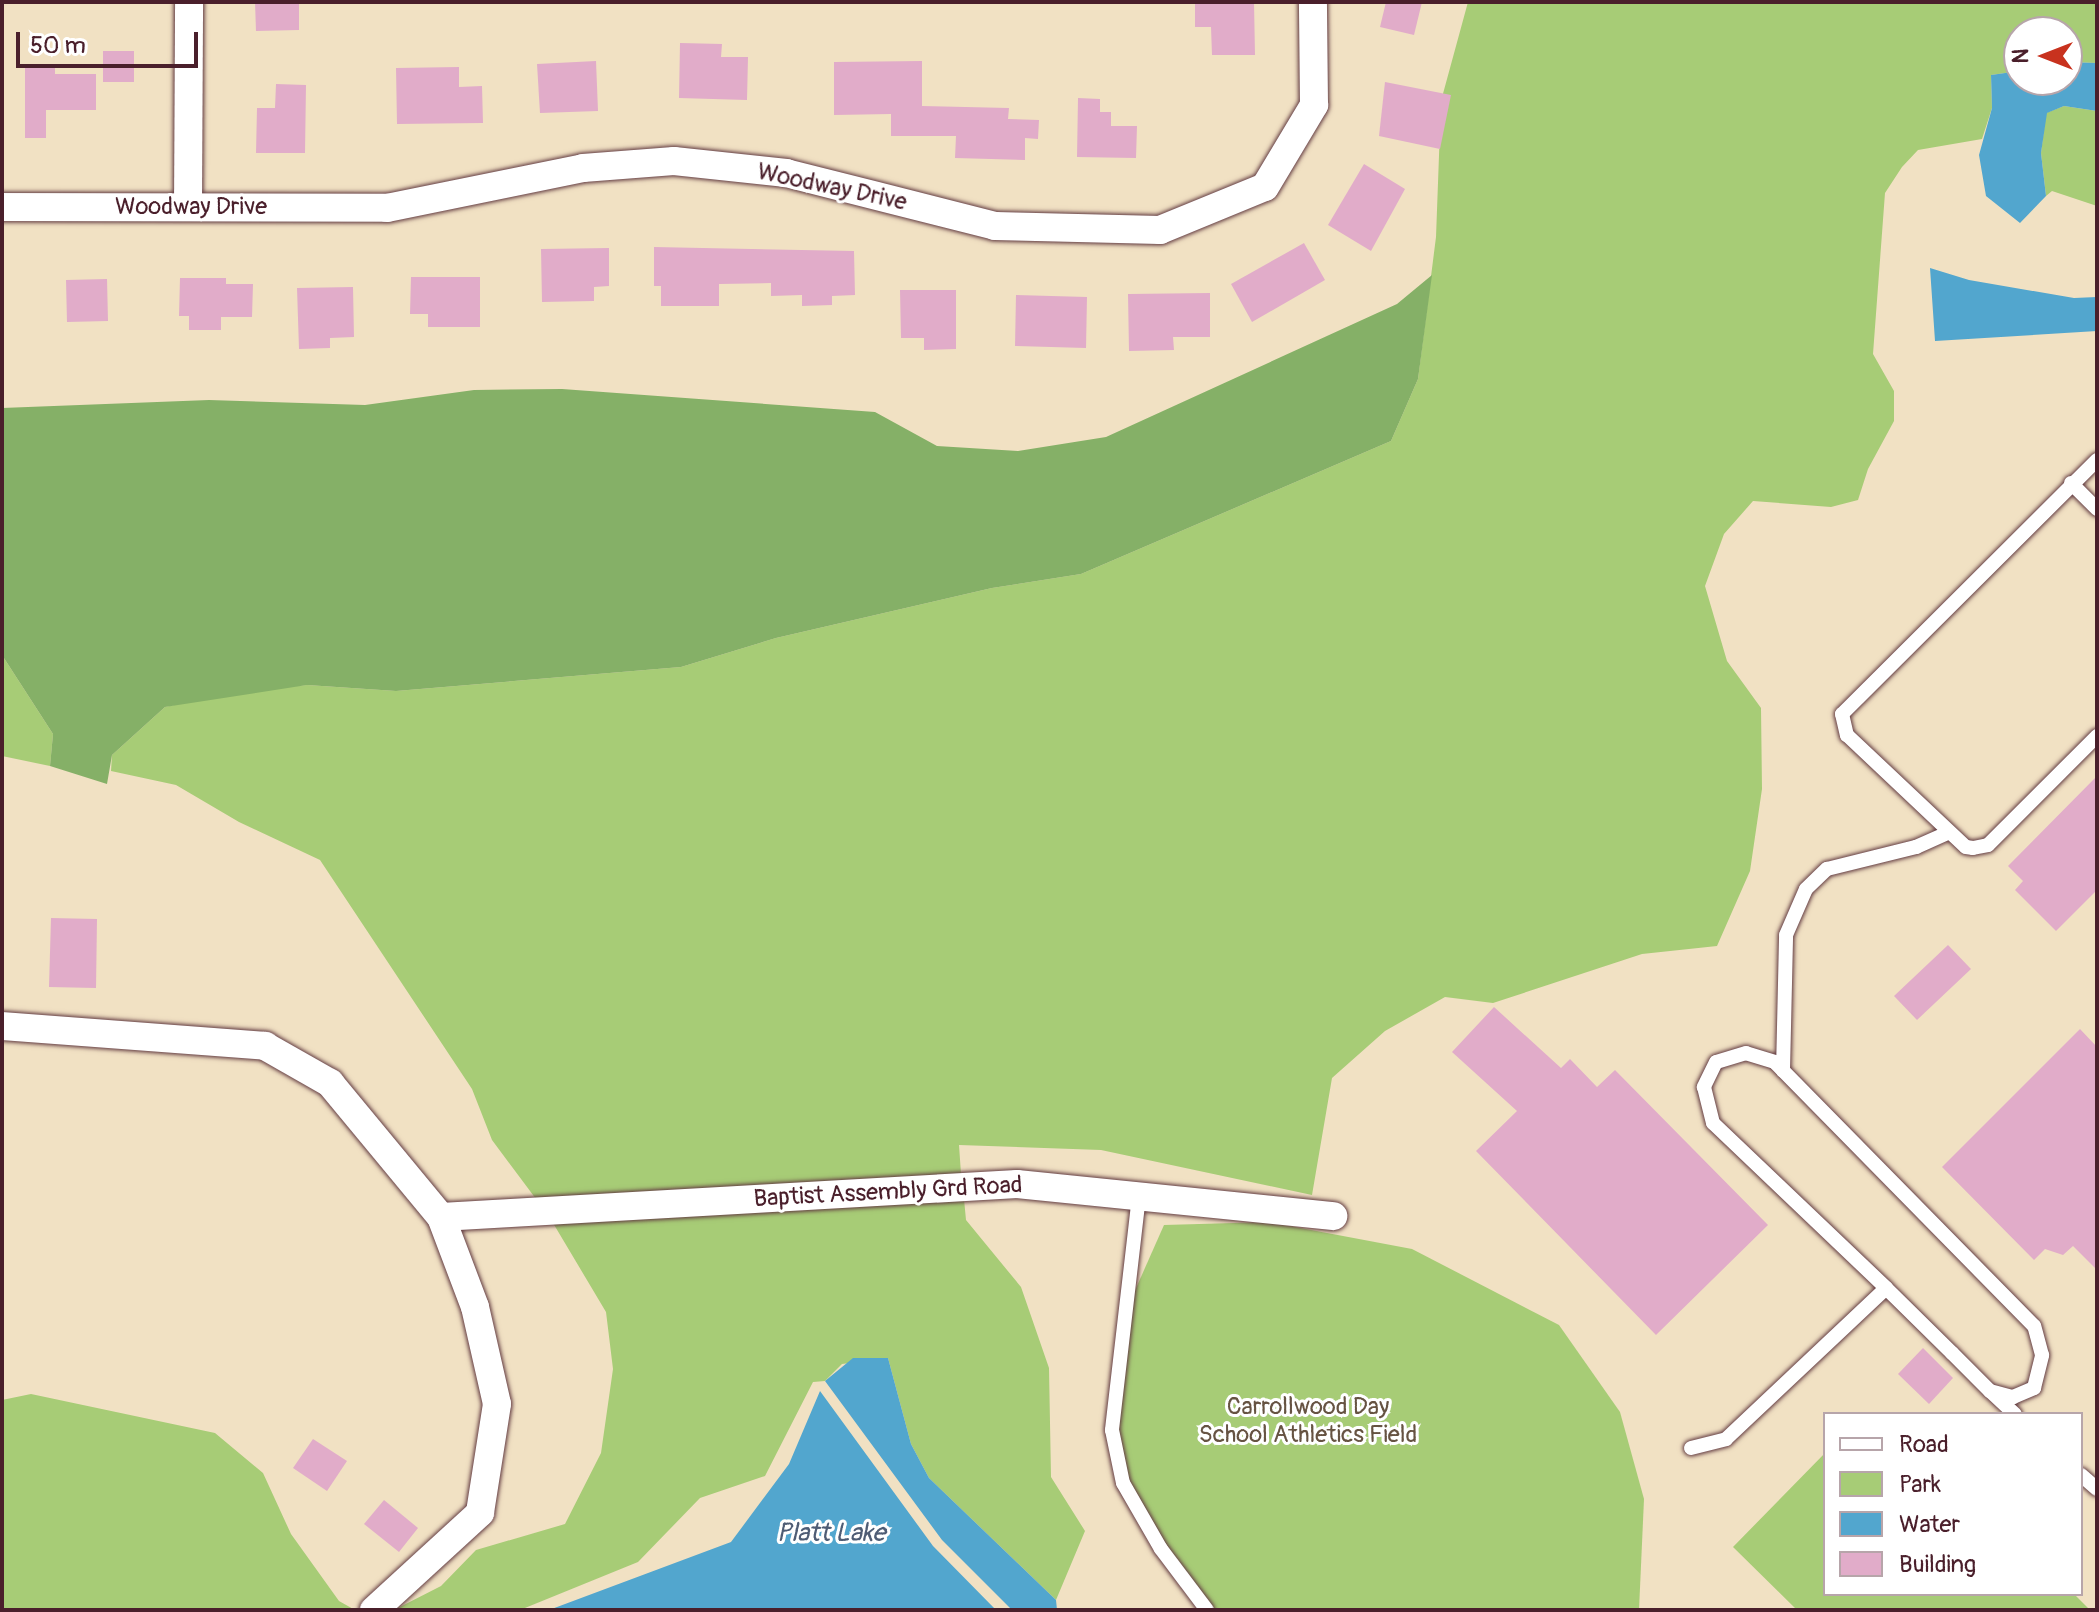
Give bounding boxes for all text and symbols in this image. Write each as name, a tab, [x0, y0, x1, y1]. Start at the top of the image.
scale bar	[20, 16, 202, 66]
north arrow	[2003, 16, 2083, 96]
text: 50 m	[30, 31, 86, 60]
text: N	[2007, 49, 2035, 63]
street label: Woodway Drive	[755, 157, 909, 217]
street label: Woodway Drive	[115, 193, 267, 221]
street label: Baptist Assembly Grd Road	[753, 1171, 1023, 1213]
park label: Carrollwood Day School Athletics Field	[1199, 1393, 1417, 1449]
legend	[1823, 1412, 2083, 1596]
text: Road	[1899, 1430, 1949, 1459]
text: Park	[1899, 1470, 1941, 1499]
text: Water	[1899, 1510, 1960, 1539]
water label: Platt Lake	[777, 1518, 885, 1550]
text: Building	[1899, 1550, 1976, 1579]

